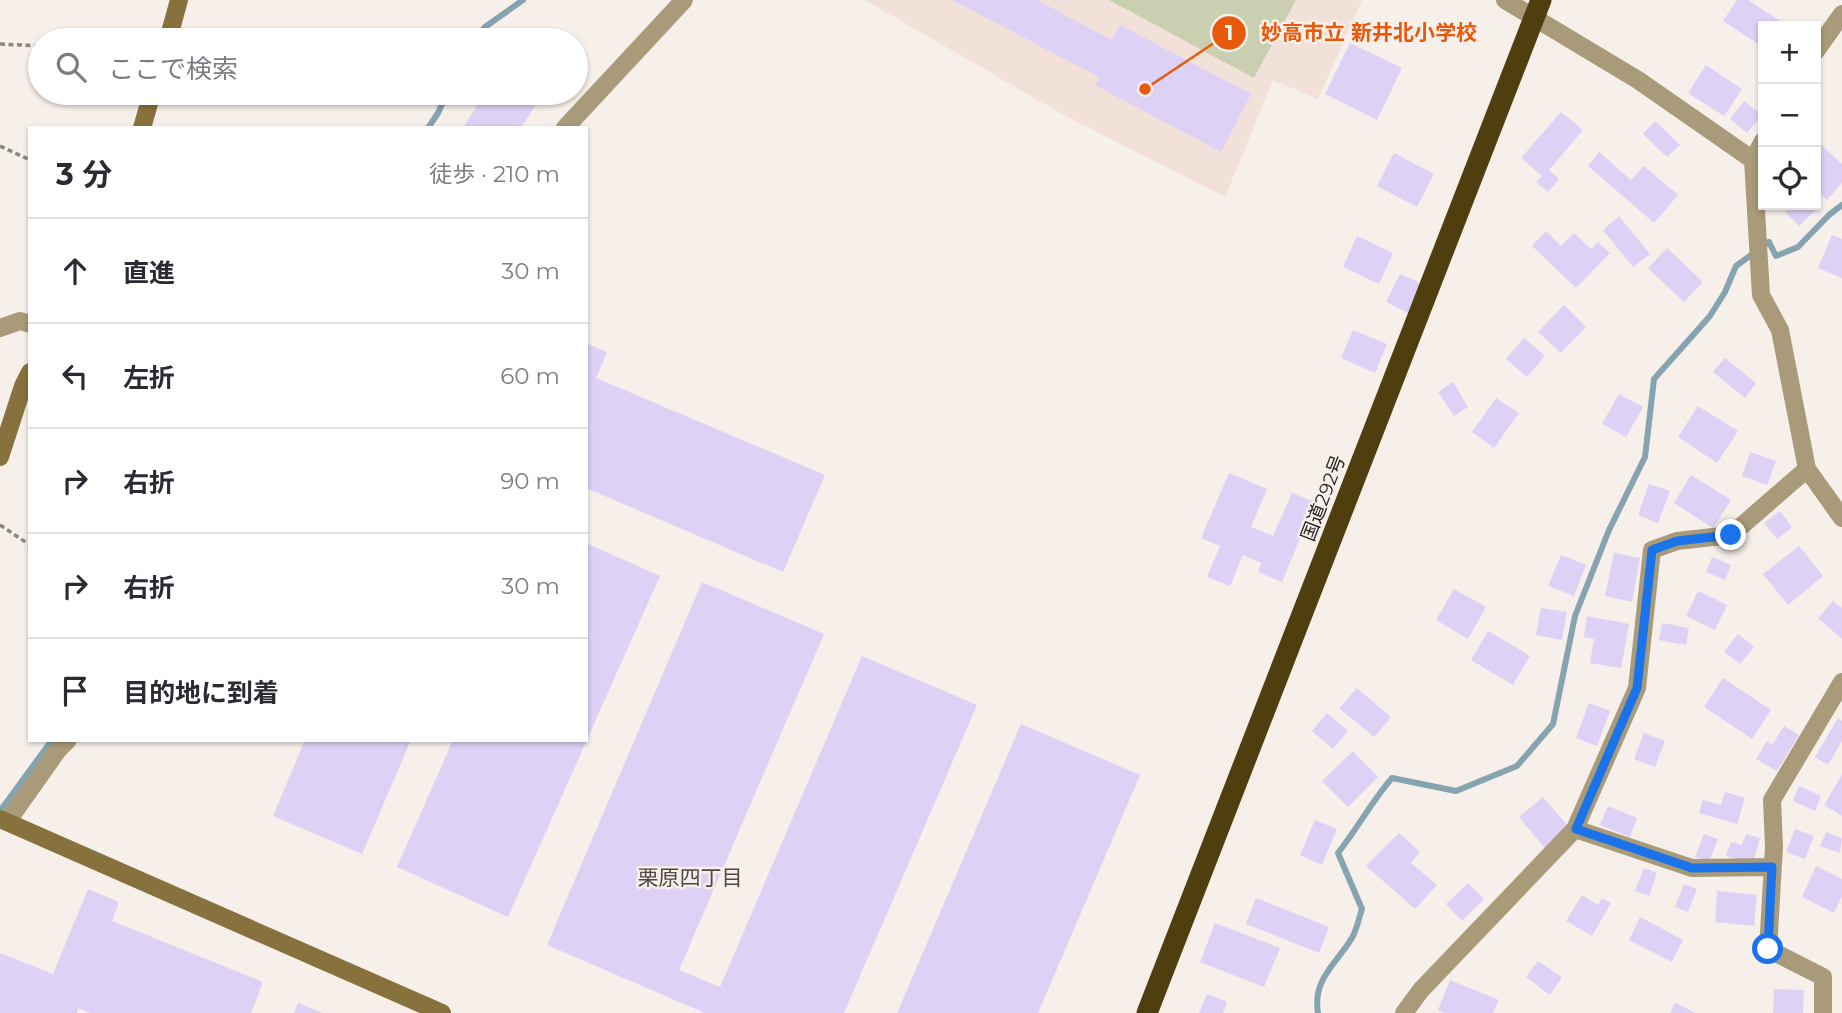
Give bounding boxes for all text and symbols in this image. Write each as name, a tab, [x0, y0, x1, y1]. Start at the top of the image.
callout: 妙高市立 新井北小学校	[1212, 12, 1491, 54]
text: 1	[1225, 20, 1233, 45]
text: 妙高市立 新井北小学校	[1261, 20, 1477, 45]
map controls	[1758, 21, 1821, 210]
button: +	[1758, 21, 1821, 84]
search box	[28, 28, 588, 105]
icon: search	[52, 48, 90, 86]
text: ここで検索	[108, 53, 238, 85]
button: −	[1758, 84, 1821, 147]
button: locate	[1758, 147, 1821, 210]
text: 3 分	[56, 156, 112, 193]
text: 徒歩 · 210 m	[429, 160, 560, 188]
icon: ahead	[56, 252, 94, 290]
text: 直進	[123, 257, 175, 289]
text: 30 m	[501, 257, 560, 285]
icon: left	[56, 357, 94, 395]
text: 左折	[123, 362, 175, 394]
text: 60 m	[500, 362, 560, 390]
street label: 国道292号	[1296, 452, 1350, 544]
icon: right	[56, 462, 94, 500]
text: 右折	[123, 467, 175, 499]
text: 90 m	[500, 467, 560, 495]
route end	[1715, 519, 1746, 550]
icon: right	[56, 567, 94, 605]
text: 右折	[123, 572, 175, 604]
text: 30 m	[501, 572, 560, 600]
icon: arrive	[56, 672, 94, 710]
text: 目的地に到着	[123, 677, 279, 709]
district label: 栗原四丁目	[638, 865, 743, 890]
route start	[1752, 933, 1783, 964]

